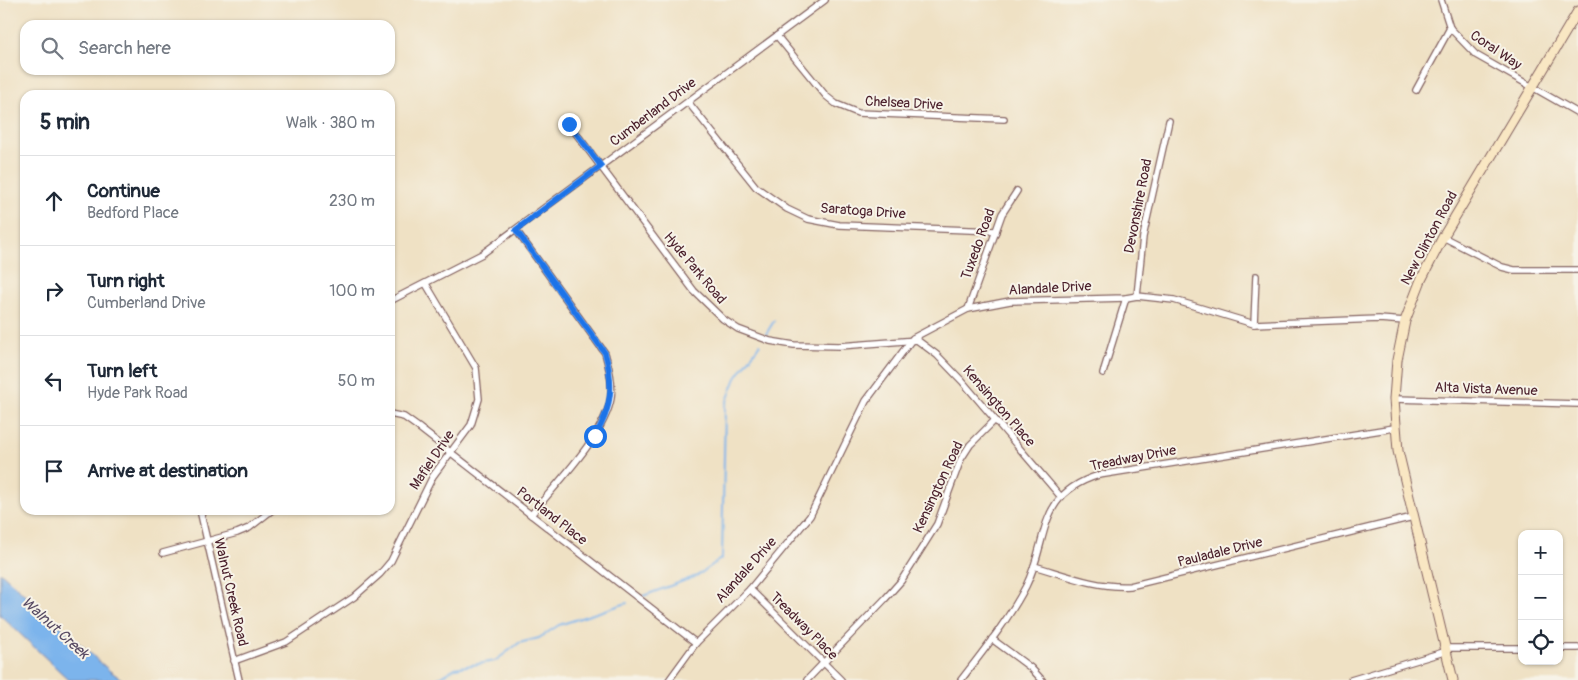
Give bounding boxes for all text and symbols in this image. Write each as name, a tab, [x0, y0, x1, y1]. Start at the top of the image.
search box	[20, 20, 395, 75]
street label: Coral Way	[1467, 27, 1525, 73]
icon: search	[38, 34, 66, 62]
text: Search here	[78, 36, 171, 60]
street label: Cumberland Drive	[607, 74, 700, 150]
street label: Chelsea Drive	[865, 92, 944, 114]
text: 5 min	[40, 109, 90, 136]
text: Walk · 380 m	[286, 113, 375, 133]
route end	[558, 113, 581, 136]
street label: Devonshire Road	[1120, 157, 1156, 255]
text: Continue	[87, 179, 160, 203]
icon: ahead	[40, 187, 68, 215]
street label: New Clinton Road	[1397, 188, 1461, 288]
text: 230 m	[329, 191, 375, 211]
street label: Saratoga Drive	[820, 200, 906, 222]
text: Bedford Place	[87, 203, 179, 223]
street label: Tuxedo Road	[957, 206, 999, 282]
street label: Hyde Park Road	[660, 229, 730, 307]
text: Turn right	[87, 269, 165, 293]
icon: right	[40, 277, 68, 305]
street label: Alandale Drive	[1008, 277, 1092, 299]
text: 100 m	[329, 281, 375, 301]
text: Cumberland Drive	[87, 293, 205, 313]
text: Turn left	[87, 359, 157, 383]
street label: Kensington Place	[959, 362, 1039, 450]
icon: left	[40, 367, 68, 395]
text: 50 m	[338, 371, 375, 391]
street label: Alta Vista Avenue	[1434, 379, 1538, 399]
text: Hyde Park Road	[87, 383, 188, 403]
route start	[584, 425, 607, 448]
street label: Mafiel Drive	[406, 427, 458, 493]
street label: Kensington Road	[909, 438, 967, 536]
street label: Treadway Drive	[1089, 441, 1178, 475]
icon: arrive	[40, 457, 68, 485]
text: Arrive at destination	[87, 459, 248, 483]
street label: Portland Place	[513, 483, 591, 549]
map controls	[1518, 530, 1563, 665]
button: +	[1518, 530, 1563, 575]
street label: Alandale Drive	[712, 533, 780, 607]
street label: Pauladale Drive	[1176, 533, 1264, 571]
street label: Walnut Creek Road	[210, 536, 252, 648]
button: −	[1518, 575, 1563, 620]
street label: Treadway Place	[767, 589, 842, 664]
water label: Walnut Creek	[17, 593, 94, 664]
button: locate	[1518, 620, 1563, 665]

